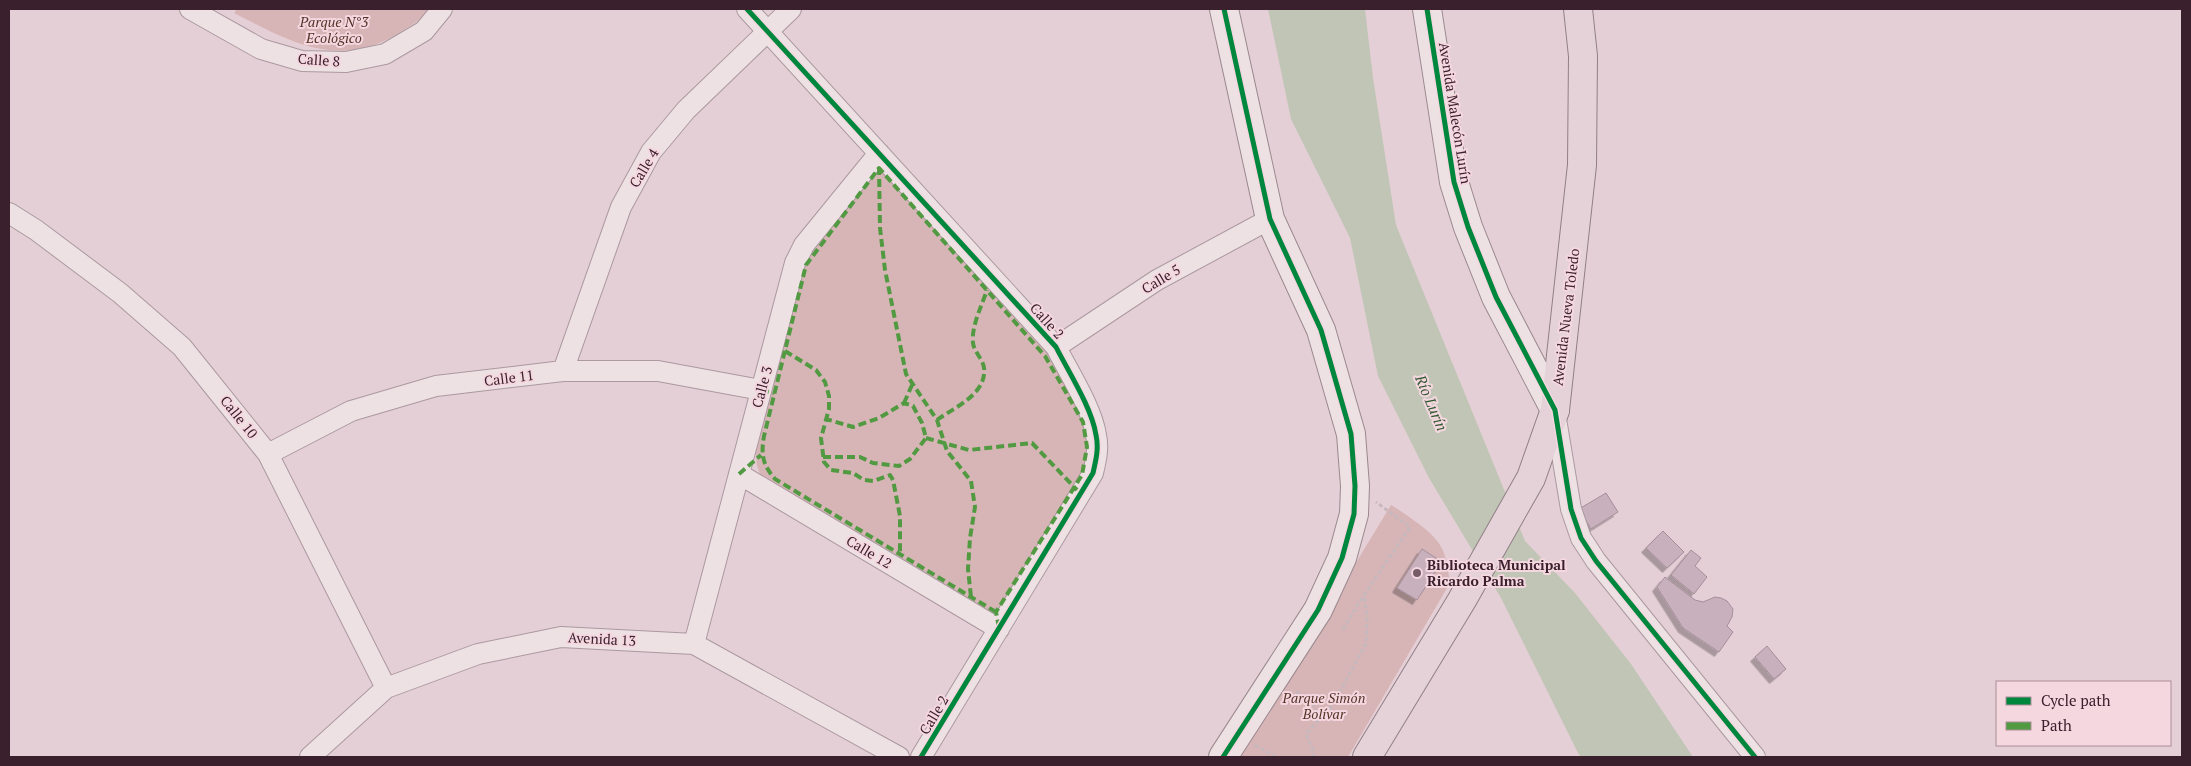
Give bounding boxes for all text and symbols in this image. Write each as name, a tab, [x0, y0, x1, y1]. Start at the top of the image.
park label: Parque N°3 Ecológico	[299, 12, 369, 47]
street label: Avenida Malecón Lurín	[1435, 41, 1476, 186]
street label: Calle 8	[297, 49, 341, 70]
street label: Calle 4	[625, 144, 663, 191]
street label: Avenida Nueva Toledo	[1548, 247, 1583, 387]
street label: Calle 5	[1138, 260, 1184, 298]
street label: Calle 2	[1026, 299, 1069, 343]
street label: Calle 3	[747, 364, 776, 410]
street label: Calle 11	[483, 365, 535, 390]
water label: Río Lurín	[1411, 371, 1453, 434]
street label: Calle 10	[216, 391, 262, 442]
street label: Calle 12	[843, 531, 896, 573]
place label: Biblioteca Municipal Ricardo Palma	[1427, 555, 1566, 590]
marker: Biblioteca Municipal Ricardo Palma	[1411, 567, 1423, 579]
street label: Avenida 13	[568, 627, 637, 650]
legend	[1996, 681, 2171, 746]
park label: Parque Simón Bolívar	[1282, 688, 1365, 723]
text: Cycle path	[2041, 690, 2111, 710]
street label: Calle 2	[915, 692, 953, 738]
text: Path	[2041, 715, 2072, 735]

